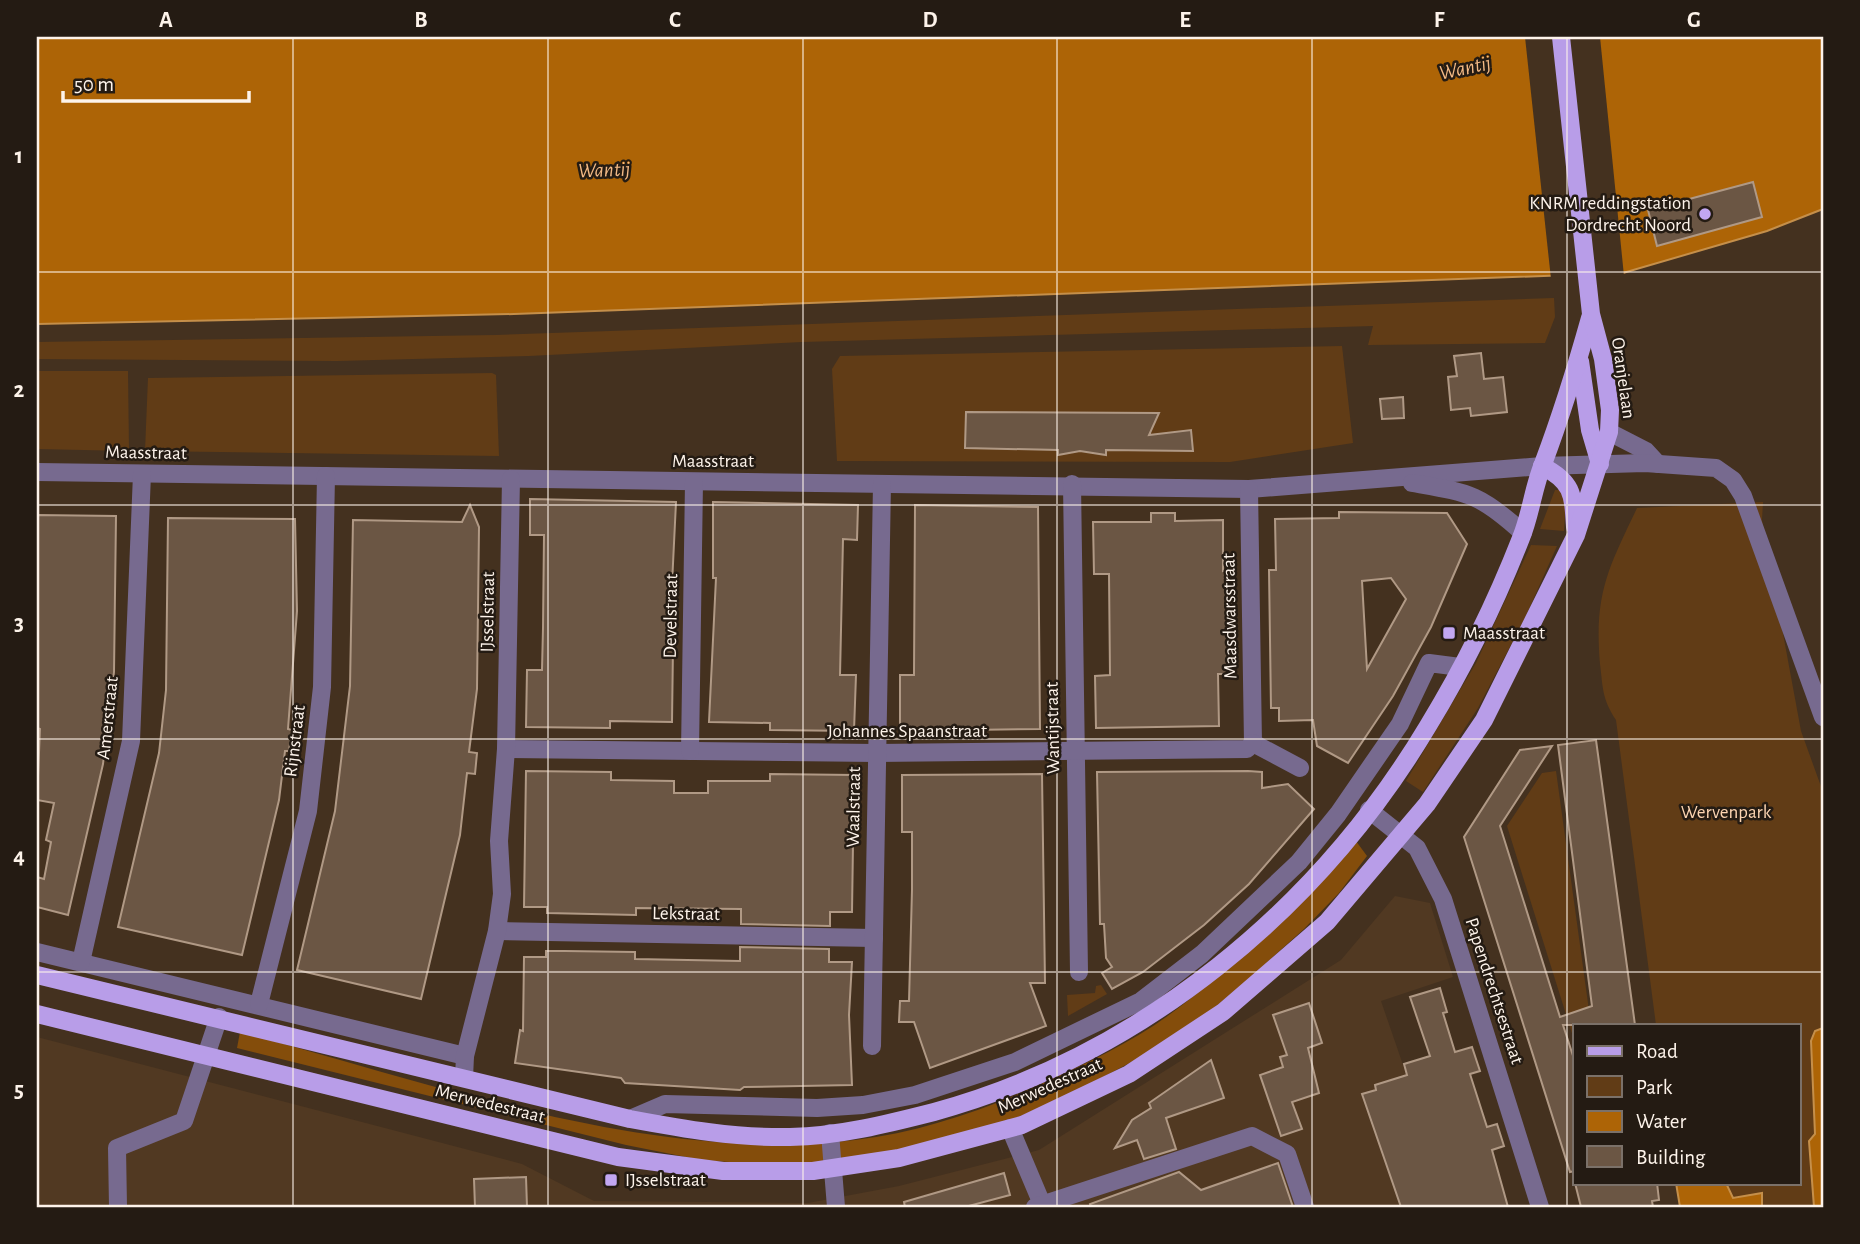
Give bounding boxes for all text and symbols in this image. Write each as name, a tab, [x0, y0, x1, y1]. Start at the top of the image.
text: A	[159, 9, 173, 32]
text: B	[414, 9, 428, 32]
text: C	[669, 9, 681, 32]
text: D	[922, 9, 938, 32]
text: E	[1179, 9, 1191, 32]
text: F	[1434, 9, 1445, 32]
text: G	[1687, 9, 1701, 32]
water label: Wantij	[1437, 52, 1493, 84]
scale bar	[63, 60, 248, 104]
text: 50 m	[74, 74, 114, 95]
text: 1	[15, 145, 23, 168]
water label: Wantij	[578, 159, 631, 181]
place label: KNRM reddingstation Dordrecht Noord	[1529, 194, 1691, 235]
marker: KNRM reddingstation Dordrecht Noord	[1697, 206, 1713, 222]
street label: Oranjelaan	[1608, 336, 1638, 420]
text: 2	[14, 379, 25, 402]
street label: Maasstraat	[105, 443, 187, 463]
street label: Maasstraat	[672, 452, 754, 471]
street label: Maasdwarsstraat	[1219, 553, 1241, 679]
street label: IJsselstraat	[478, 571, 498, 653]
street label: Develstraat	[661, 573, 681, 659]
text: 3	[14, 612, 24, 635]
place label: Maasstraat	[1463, 624, 1545, 643]
marker: Maasstraat	[1441, 625, 1457, 641]
street label: Amerstraat	[94, 675, 122, 761]
street label: Wantijstraat	[1043, 681, 1063, 775]
street label: Rijnstraat	[281, 704, 309, 778]
street label: Johannes Spaanstraat	[827, 722, 987, 741]
street label: Waalstraat	[844, 766, 864, 848]
park label: Wervenpark	[1681, 803, 1772, 822]
text: 4	[13, 845, 25, 868]
street label: Lekstraat	[652, 904, 720, 924]
street label: Papendrechtsestraat	[1461, 915, 1527, 1067]
legend	[1573, 1024, 1800, 1184]
text: Road	[1636, 1041, 1678, 1062]
street label: Merwedestraat	[995, 1054, 1105, 1118]
text: Park	[1636, 1077, 1673, 1098]
text: 5	[14, 1079, 24, 1102]
street label: Merwedestraat	[433, 1081, 547, 1127]
text: Water	[1636, 1111, 1686, 1132]
text: Building	[1636, 1147, 1706, 1168]
place label: IJsselstraat	[625, 1171, 706, 1190]
marker: IJsselstraat	[603, 1172, 619, 1188]

